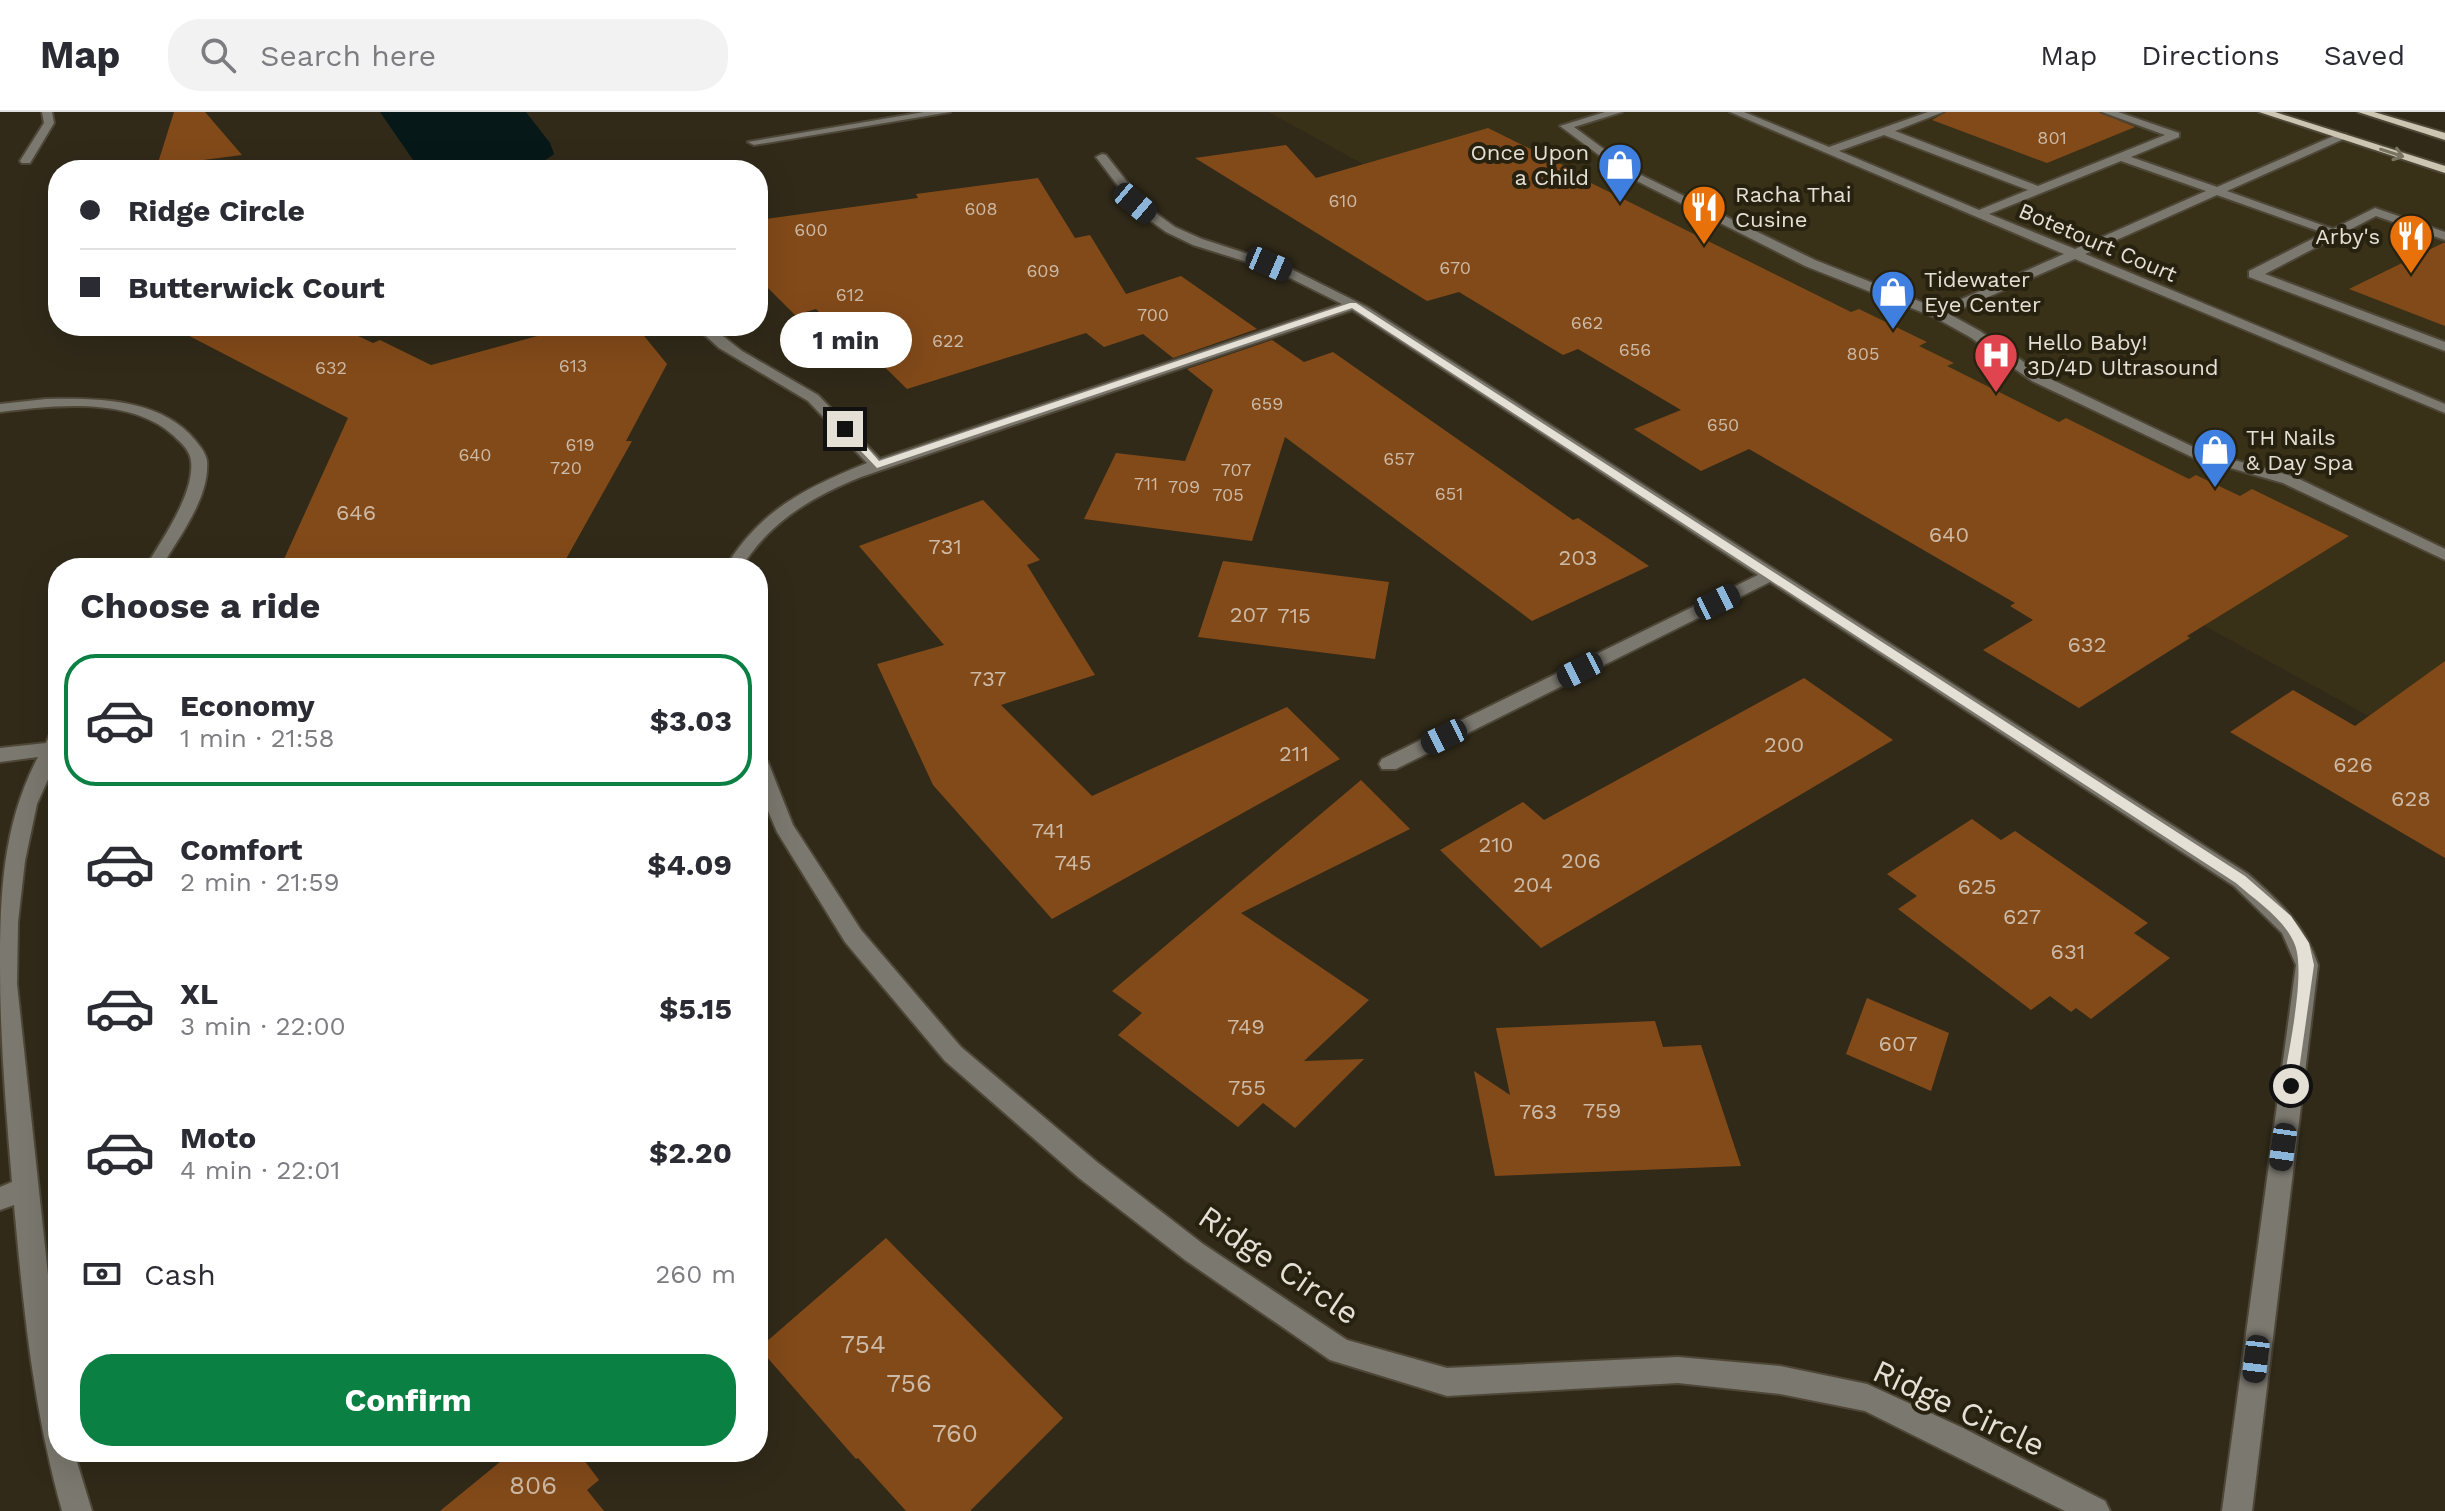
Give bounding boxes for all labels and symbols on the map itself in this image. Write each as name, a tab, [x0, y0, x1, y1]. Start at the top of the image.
house number: 801	[2037, 127, 2067, 148]
place label: Once Upon a Child	[1470, 140, 1589, 190]
shop icon: Once Upon a Child	[1596, 141, 1644, 204]
one-way arrow	[2379, 146, 2404, 161]
car	[1109, 178, 1161, 228]
place label: Racha Thai Cusine	[1735, 182, 1852, 232]
restaurant icon: Racha Thai Cusine	[1680, 183, 1728, 246]
house number: 610	[1328, 190, 1358, 211]
house number: 608	[964, 198, 998, 219]
street label: Botetourt Court	[2015, 198, 2181, 287]
restaurant icon: Arby's	[2387, 212, 2435, 275]
house number: 600	[794, 219, 828, 240]
place label: Arby's	[2315, 224, 2380, 249]
car	[1242, 244, 1296, 284]
house number: 670	[1439, 257, 1471, 278]
house number: 609	[1026, 260, 1060, 281]
place label: Tidewater Eye Center	[1924, 267, 2041, 317]
shop icon: Tidewater Eye Center	[1869, 268, 1917, 331]
house number: 612	[836, 284, 864, 305]
house number: 700	[1137, 304, 1169, 325]
house number: 662	[1571, 312, 1603, 333]
callout: 1 min	[779, 313, 911, 369]
house number: 622	[932, 330, 964, 351]
place label: Hello Baby! 3D/4D Ultrasound	[2027, 330, 2219, 380]
hospital icon: Hello Baby! 3D/4D Ultrasound	[1972, 331, 2020, 394]
house number: 656	[1619, 339, 1651, 360]
house number: 805	[1847, 343, 1879, 364]
house number: 613	[559, 355, 587, 376]
house number: 632	[315, 357, 347, 378]
house number: 659	[1251, 393, 1283, 414]
route end	[827, 411, 863, 447]
house number: 650	[1707, 414, 1739, 435]
place label: TH Nails & Day Spa	[2246, 425, 2353, 475]
shop icon: TH Nails & Day Spa	[2191, 426, 2239, 489]
house number: 619	[565, 434, 595, 455]
house number: 640	[458, 444, 492, 465]
house number: 657	[1383, 448, 1415, 469]
house number: 720	[550, 457, 582, 478]
house number: 707	[1221, 459, 1251, 480]
house number: 711	[1134, 473, 1158, 494]
house number: 709	[1168, 476, 1200, 497]
house number: 651	[1435, 483, 1463, 504]
house number: 705	[1212, 484, 1244, 505]
house number: 646	[336, 500, 376, 525]
house number: 640	[1929, 522, 1969, 547]
house number: 731	[928, 534, 962, 559]
house number: 203	[1559, 545, 1597, 570]
car	[1690, 581, 1744, 623]
house number: 207	[1230, 602, 1268, 627]
house number: 715	[1277, 603, 1311, 628]
house number: 632	[2067, 632, 2107, 657]
car	[1553, 648, 1607, 692]
house number: 737	[970, 666, 1006, 691]
car	[1417, 716, 1471, 758]
house number: 200	[1764, 732, 1804, 757]
house number: 211	[1279, 741, 1309, 766]
house number: 626	[2333, 752, 2373, 777]
house number: 628	[2391, 786, 2431, 811]
house number: 741	[1032, 818, 1064, 843]
house number: 210	[1478, 832, 1514, 857]
house number: 206	[1561, 848, 1601, 873]
house number: 745	[1054, 850, 1092, 875]
house number: 204	[1513, 872, 1553, 897]
house number: 625	[1957, 874, 1997, 899]
house number: 627	[2003, 904, 2041, 929]
house number: 631	[2051, 939, 2085, 964]
house number: 749	[1227, 1014, 1265, 1039]
house number: 607	[1879, 1031, 1917, 1056]
route start	[2273, 1068, 2309, 1104]
house number: 755	[1228, 1075, 1266, 1100]
house number: 759	[1583, 1098, 1621, 1123]
house number: 763	[1519, 1099, 1557, 1124]
car	[2268, 1122, 2298, 1172]
street label: Ridge Circle	[1192, 1197, 1366, 1333]
house number: 754	[840, 1329, 886, 1359]
car	[2241, 1334, 2271, 1384]
street label: Ridge Circle	[1867, 1352, 2051, 1464]
house number: 756	[886, 1368, 932, 1398]
house number: 760	[932, 1418, 978, 1448]
house number: 806	[509, 1470, 557, 1500]

